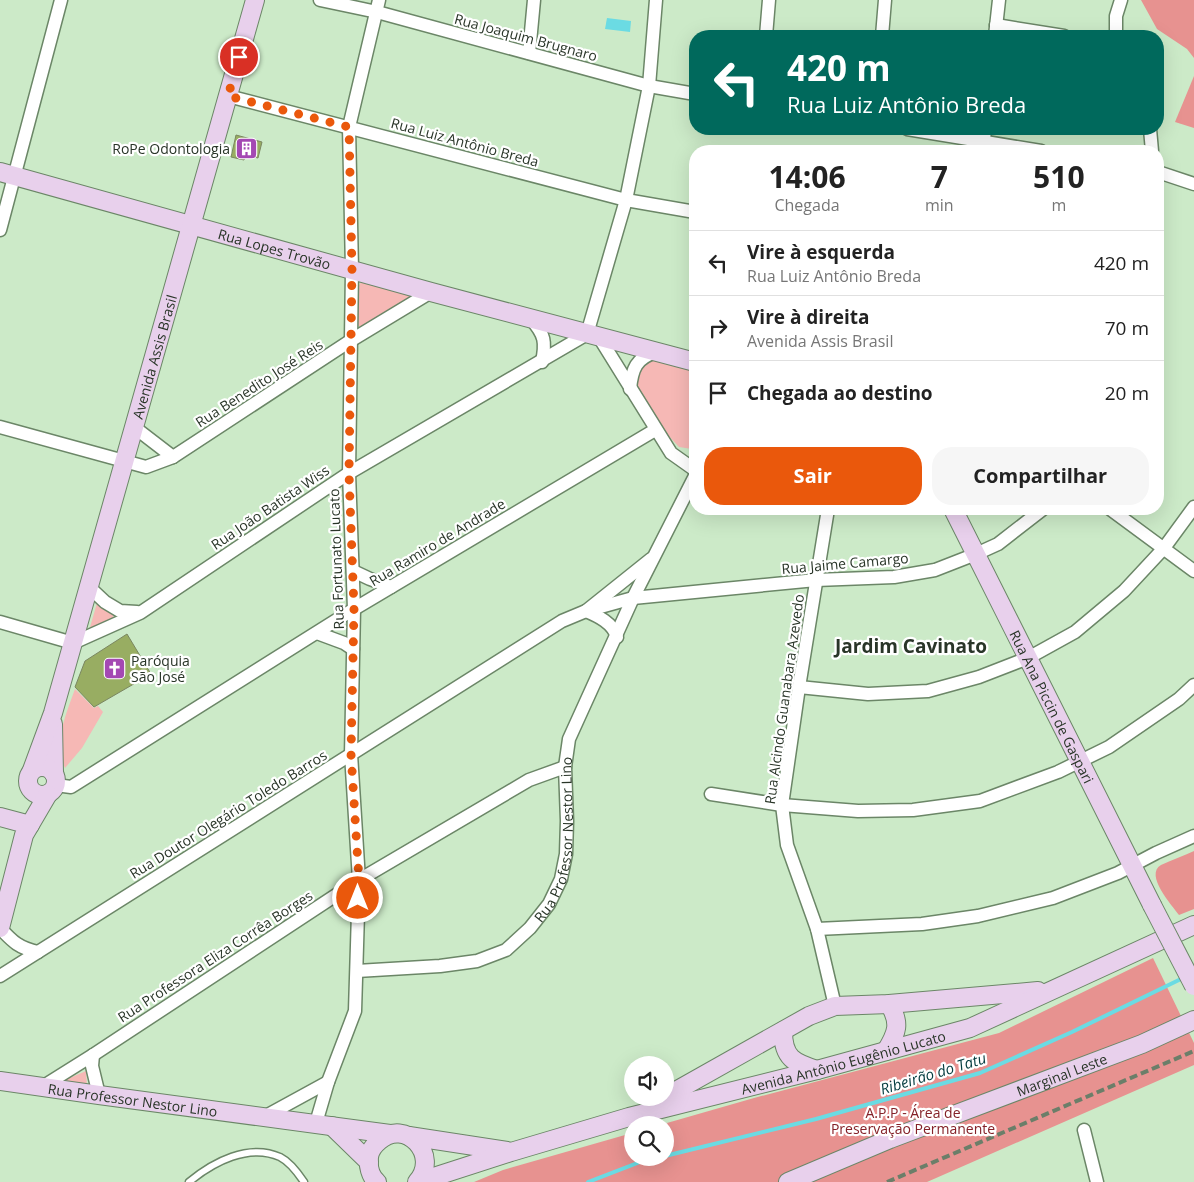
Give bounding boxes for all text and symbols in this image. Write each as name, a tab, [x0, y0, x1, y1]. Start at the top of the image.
street label: Rua Joaquim Brugnaro	[452, 9, 600, 65]
pin	[218, 36, 260, 78]
icon: arrive	[225, 43, 253, 71]
text: 420 m	[787, 44, 891, 91]
icon: left	[704, 50, 769, 115]
text: Rua Luiz Antônio Breda	[787, 89, 1026, 119]
street label: Rua Luiz Antônio Breda	[389, 113, 541, 171]
building icon: RoPe Odontologia	[234, 136, 258, 160]
place label: RoPe Odontologia	[112, 139, 230, 158]
text: 14:06	[768, 156, 846, 197]
text: 7	[931, 156, 948, 197]
text: 510	[1033, 156, 1085, 197]
text: Chegada	[774, 194, 840, 216]
text: min	[925, 194, 954, 216]
text: m	[1051, 194, 1066, 216]
street label: Rua Lopes Trovão	[216, 224, 333, 273]
text: Vire à esquerda	[747, 239, 895, 265]
icon: left	[704, 249, 732, 277]
text: 420 m	[1094, 250, 1149, 276]
text: Rua Luiz Antônio Breda	[747, 265, 921, 287]
street label: Avenida Assis Brasil	[127, 292, 181, 421]
text: Vire à direita	[747, 304, 870, 330]
icon: right	[704, 314, 732, 342]
text: 70 m	[1105, 315, 1149, 341]
text: Avenida Assis Brasil	[747, 330, 893, 352]
street label: Rua Benedito José Reis	[192, 334, 327, 431]
icon: arrive	[704, 379, 732, 407]
text: Chegada ao destino	[747, 380, 933, 406]
text: 20 m	[1105, 380, 1149, 406]
button: Sair	[704, 447, 922, 505]
button: Compartilhar	[932, 447, 1149, 505]
street label: Rua João Batista Wiss	[207, 460, 333, 554]
street label: Rua Fortunato Lucato	[324, 488, 348, 630]
street label: Rua Ramiro de Andrade	[366, 494, 509, 590]
street label: Rua Jaime Camargo	[781, 548, 909, 578]
street label: Rua Alcindo Guanabara Azevedo	[760, 593, 808, 805]
street label: Rua Ana Piccin de Gaspari	[1006, 627, 1099, 786]
district label: Jardim Cavinato	[833, 633, 987, 659]
place label: Paróquia São José	[131, 651, 190, 686]
church icon: Paróquia São José	[103, 656, 127, 680]
street label: Rua Doutor Olegário Toledo Barros	[126, 745, 330, 883]
street label: Rua Professor Nestor Lino	[529, 755, 577, 926]
position arrow	[331, 871, 383, 923]
street label: Rua Professora Eliza Corrêa Borges	[114, 886, 316, 1026]
street label: Avenida Antônio Eugênio Lucato	[739, 1026, 948, 1098]
water label: Ribeirão do Tatu	[878, 1047, 989, 1099]
street label: Marginal Leste	[1013, 1049, 1110, 1100]
map controls	[624, 1056, 674, 1166]
button: sound	[624, 1056, 674, 1106]
street label: Rua Professor Nestor Lino	[47, 1078, 219, 1120]
park label: A.P.P - Área de Preservação Permanente	[831, 1103, 995, 1138]
button: search	[624, 1116, 674, 1166]

